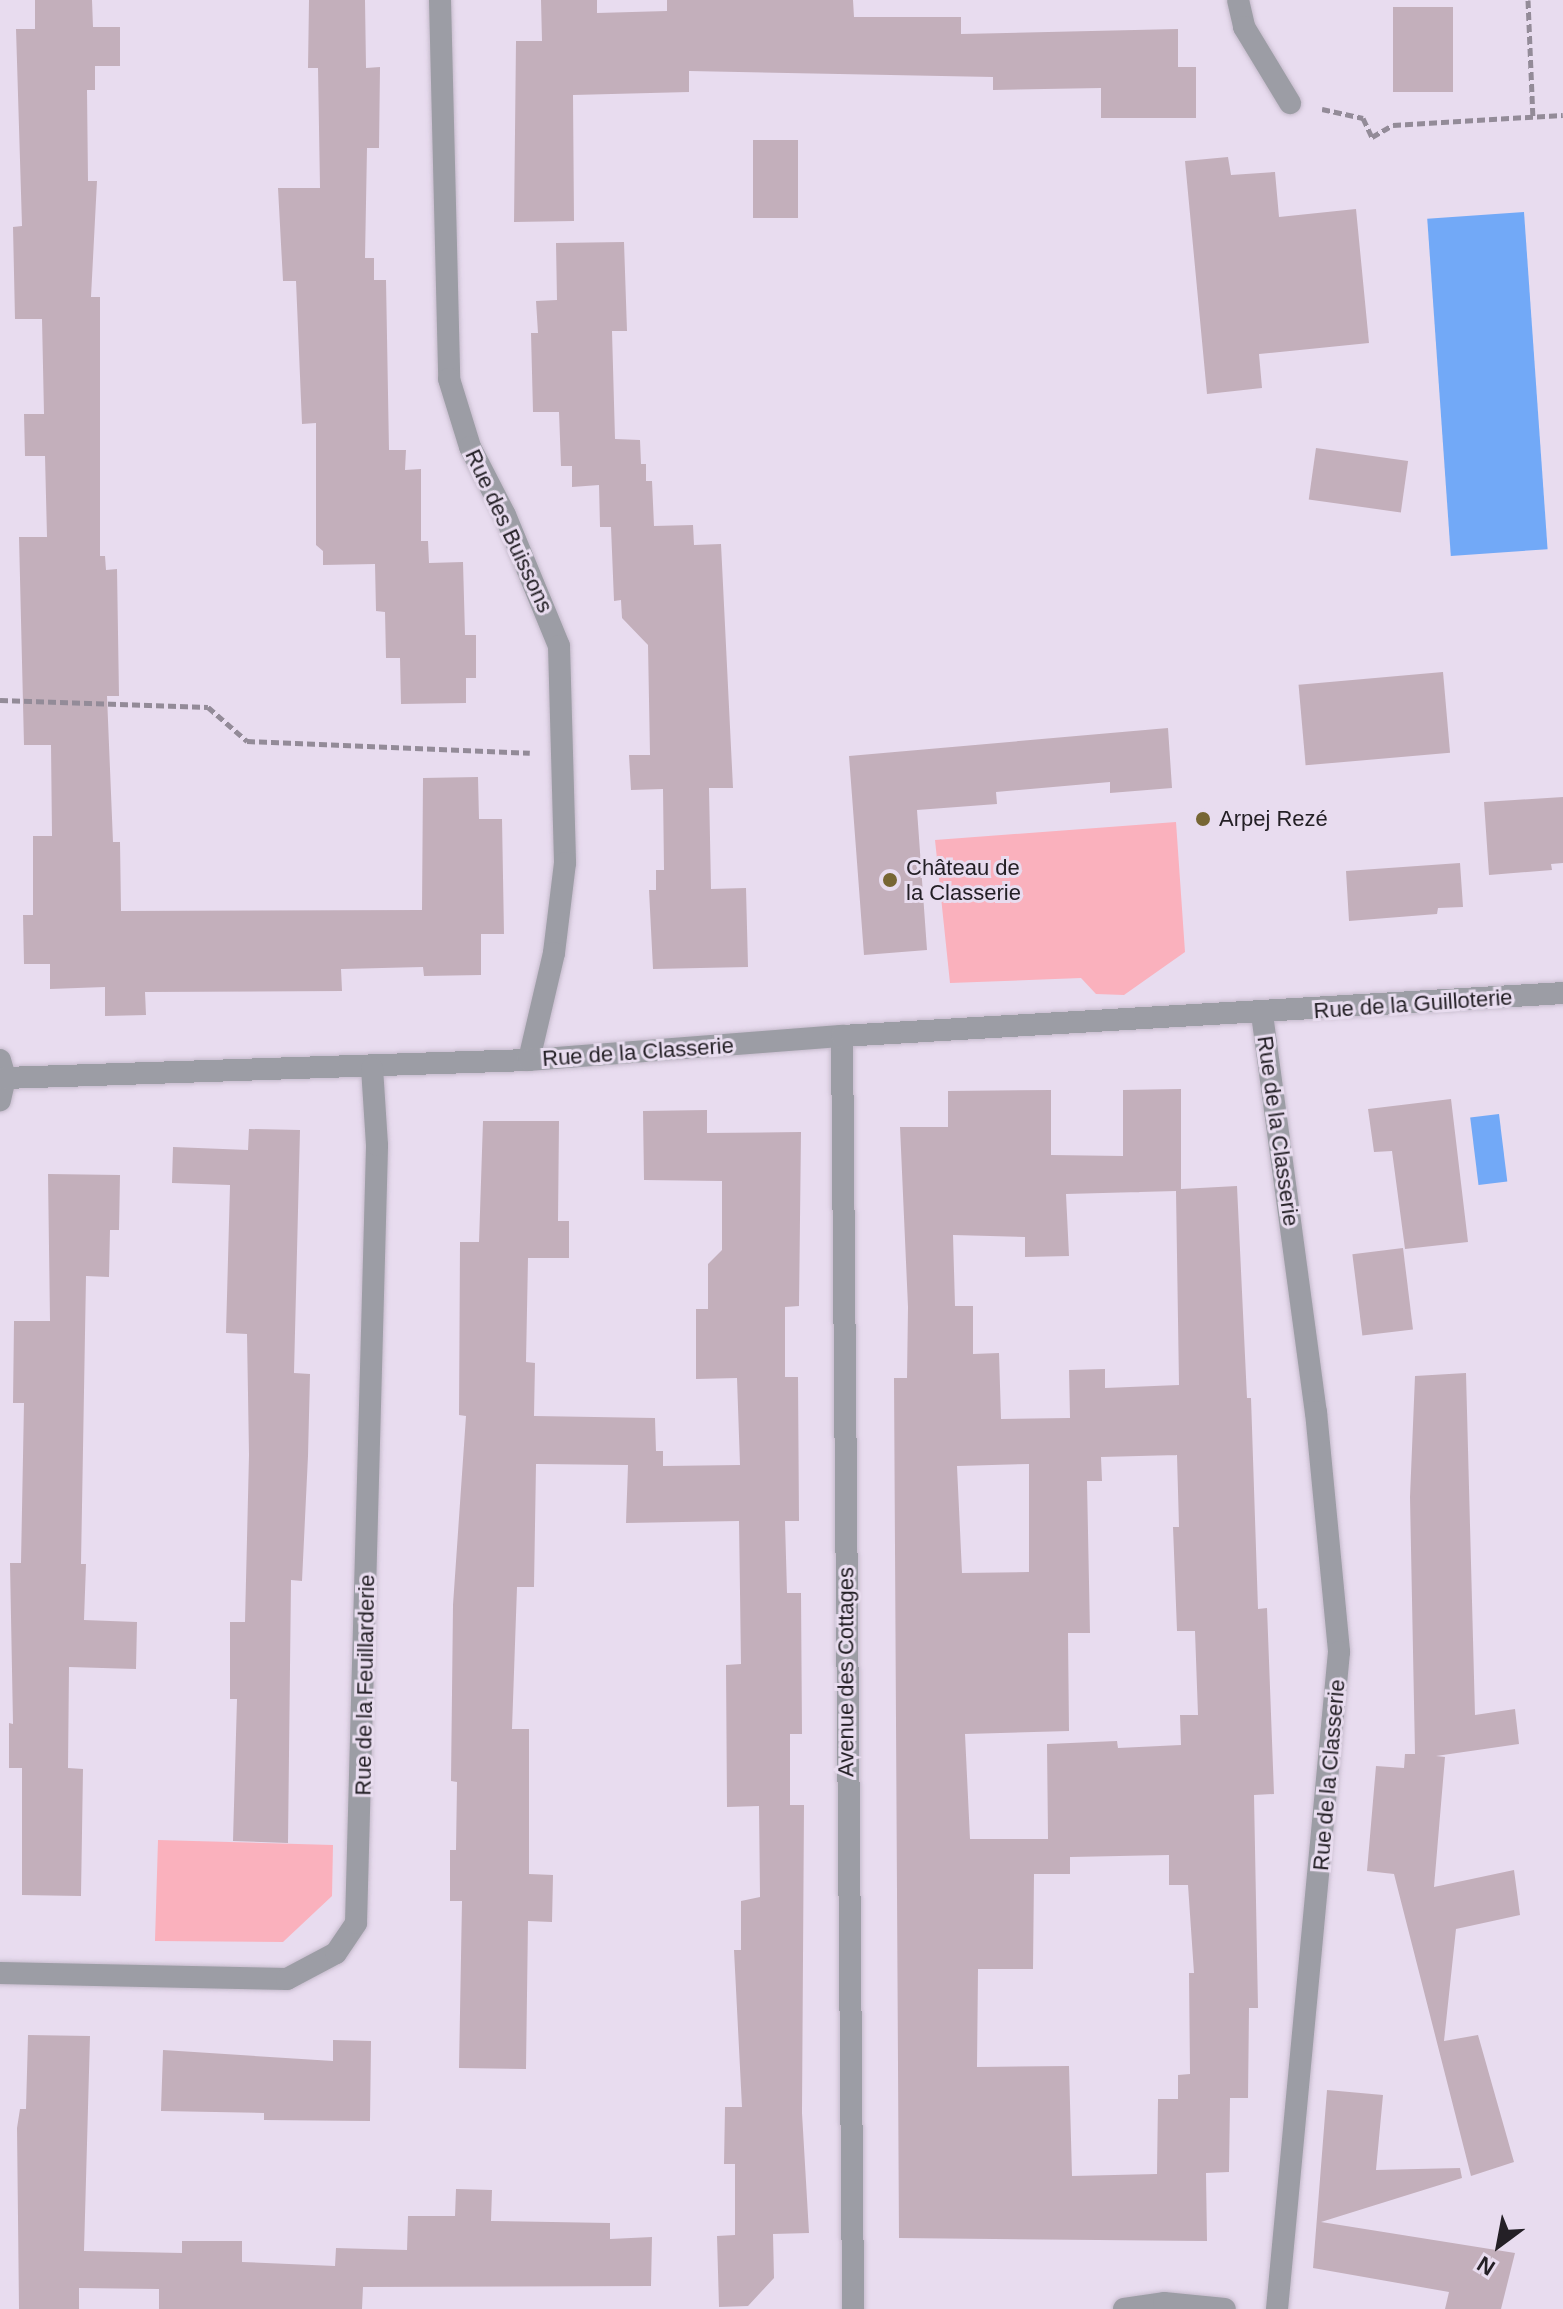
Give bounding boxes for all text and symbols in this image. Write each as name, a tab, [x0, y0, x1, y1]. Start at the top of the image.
street label: Rue des Buissons	[460, 445, 558, 617]
place label: Arpej Rezé	[1219, 806, 1328, 832]
marker: Arpej Rezé	[1194, 810, 1212, 828]
place label: Château de la Classerie	[906, 854, 1021, 906]
marker: Château de la Classerie	[881, 871, 899, 889]
street label: Rue de la Guilloterie	[1313, 984, 1513, 1024]
street label: Rue de la Classerie	[541, 1032, 735, 1072]
street label: Rue de la Classerie	[1252, 1034, 1304, 1228]
street label: Avenue des Cottages	[833, 1567, 859, 1777]
street label: Rue de la Feuillarderie	[350, 1574, 380, 1796]
street label: Rue de la Classerie	[1307, 1678, 1351, 1872]
north arrow	[1459, 2205, 1539, 2285]
text: N	[1473, 2251, 1499, 2281]

